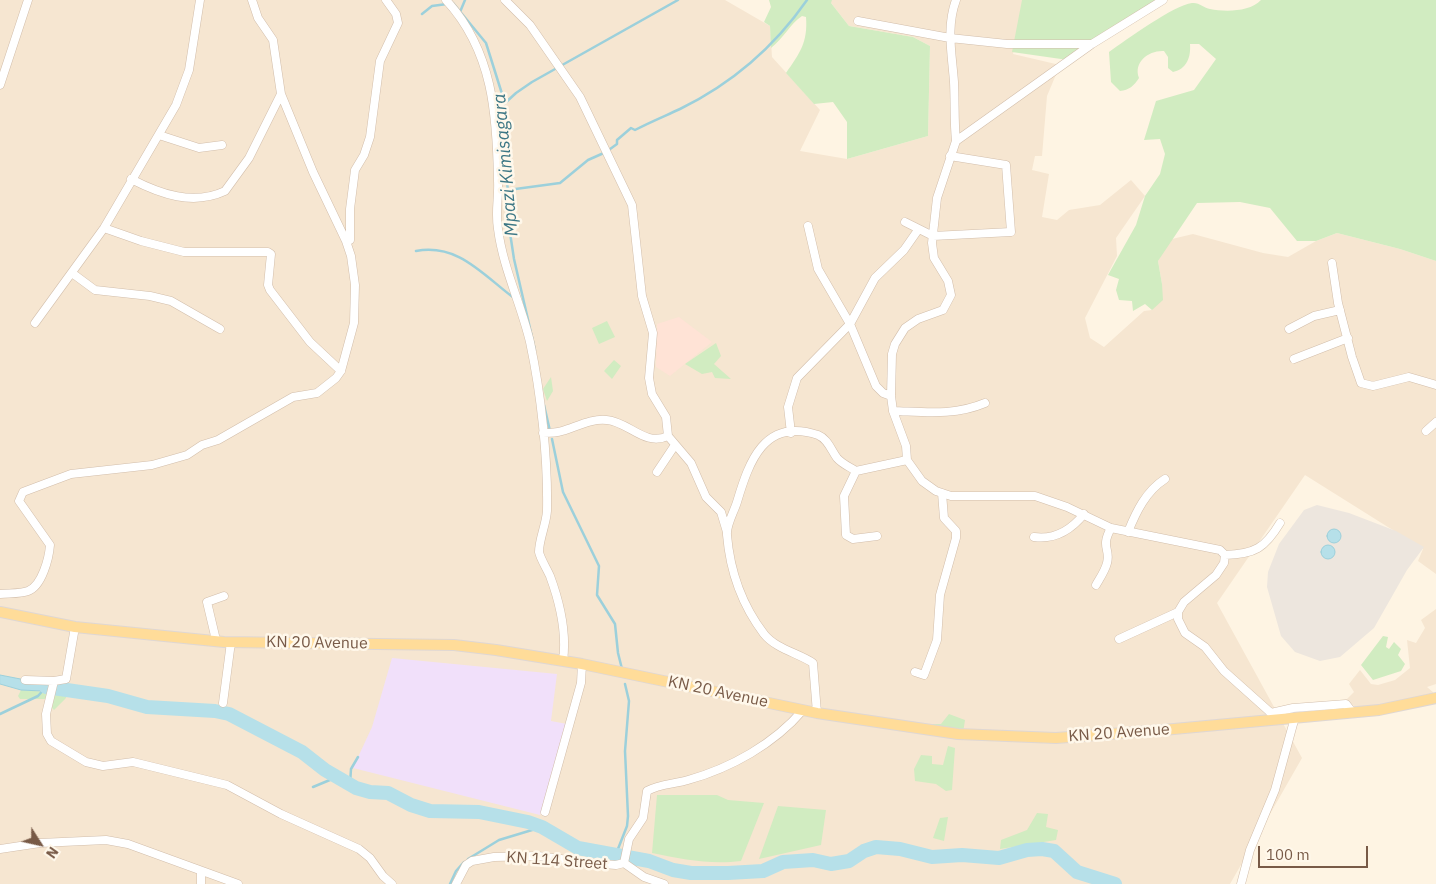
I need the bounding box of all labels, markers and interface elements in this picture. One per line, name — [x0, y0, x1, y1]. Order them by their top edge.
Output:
water label: Mpazi Kimisagara — [489, 93, 523, 237]
street label: KN 20 Avenue — [266, 633, 368, 653]
street label: KN 20 Avenue — [666, 672, 770, 712]
street label: KN 20 Avenue — [1068, 720, 1170, 746]
north arrow — [15, 819, 65, 869]
scale bar — [1261, 836, 1371, 868]
text: N — [42, 843, 63, 862]
text: 100 m — [1266, 845, 1310, 864]
street label: KN 114 Street — [506, 848, 608, 874]

